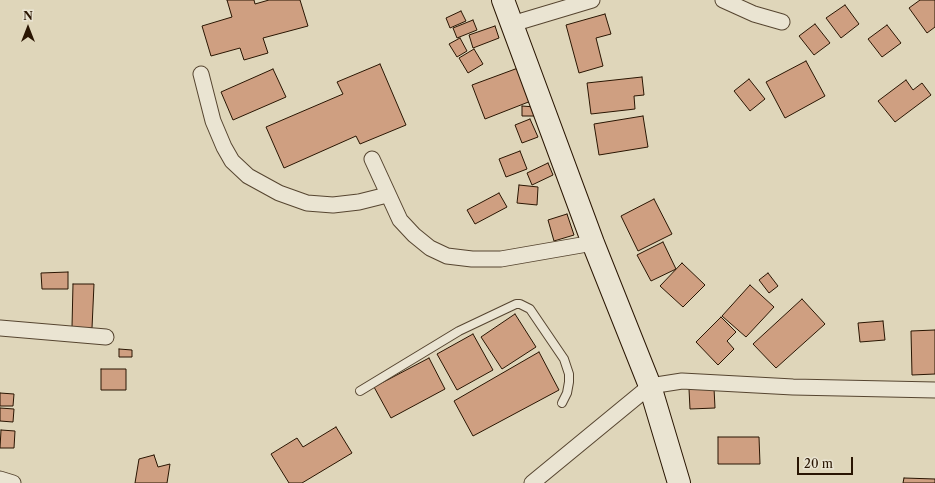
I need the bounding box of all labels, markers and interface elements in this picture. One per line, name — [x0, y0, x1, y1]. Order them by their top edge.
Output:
north arrow — [8, 8, 48, 48]
text: N — [23, 9, 33, 23]
scale bar — [799, 449, 855, 475]
text: 20 m — [804, 456, 833, 471]

